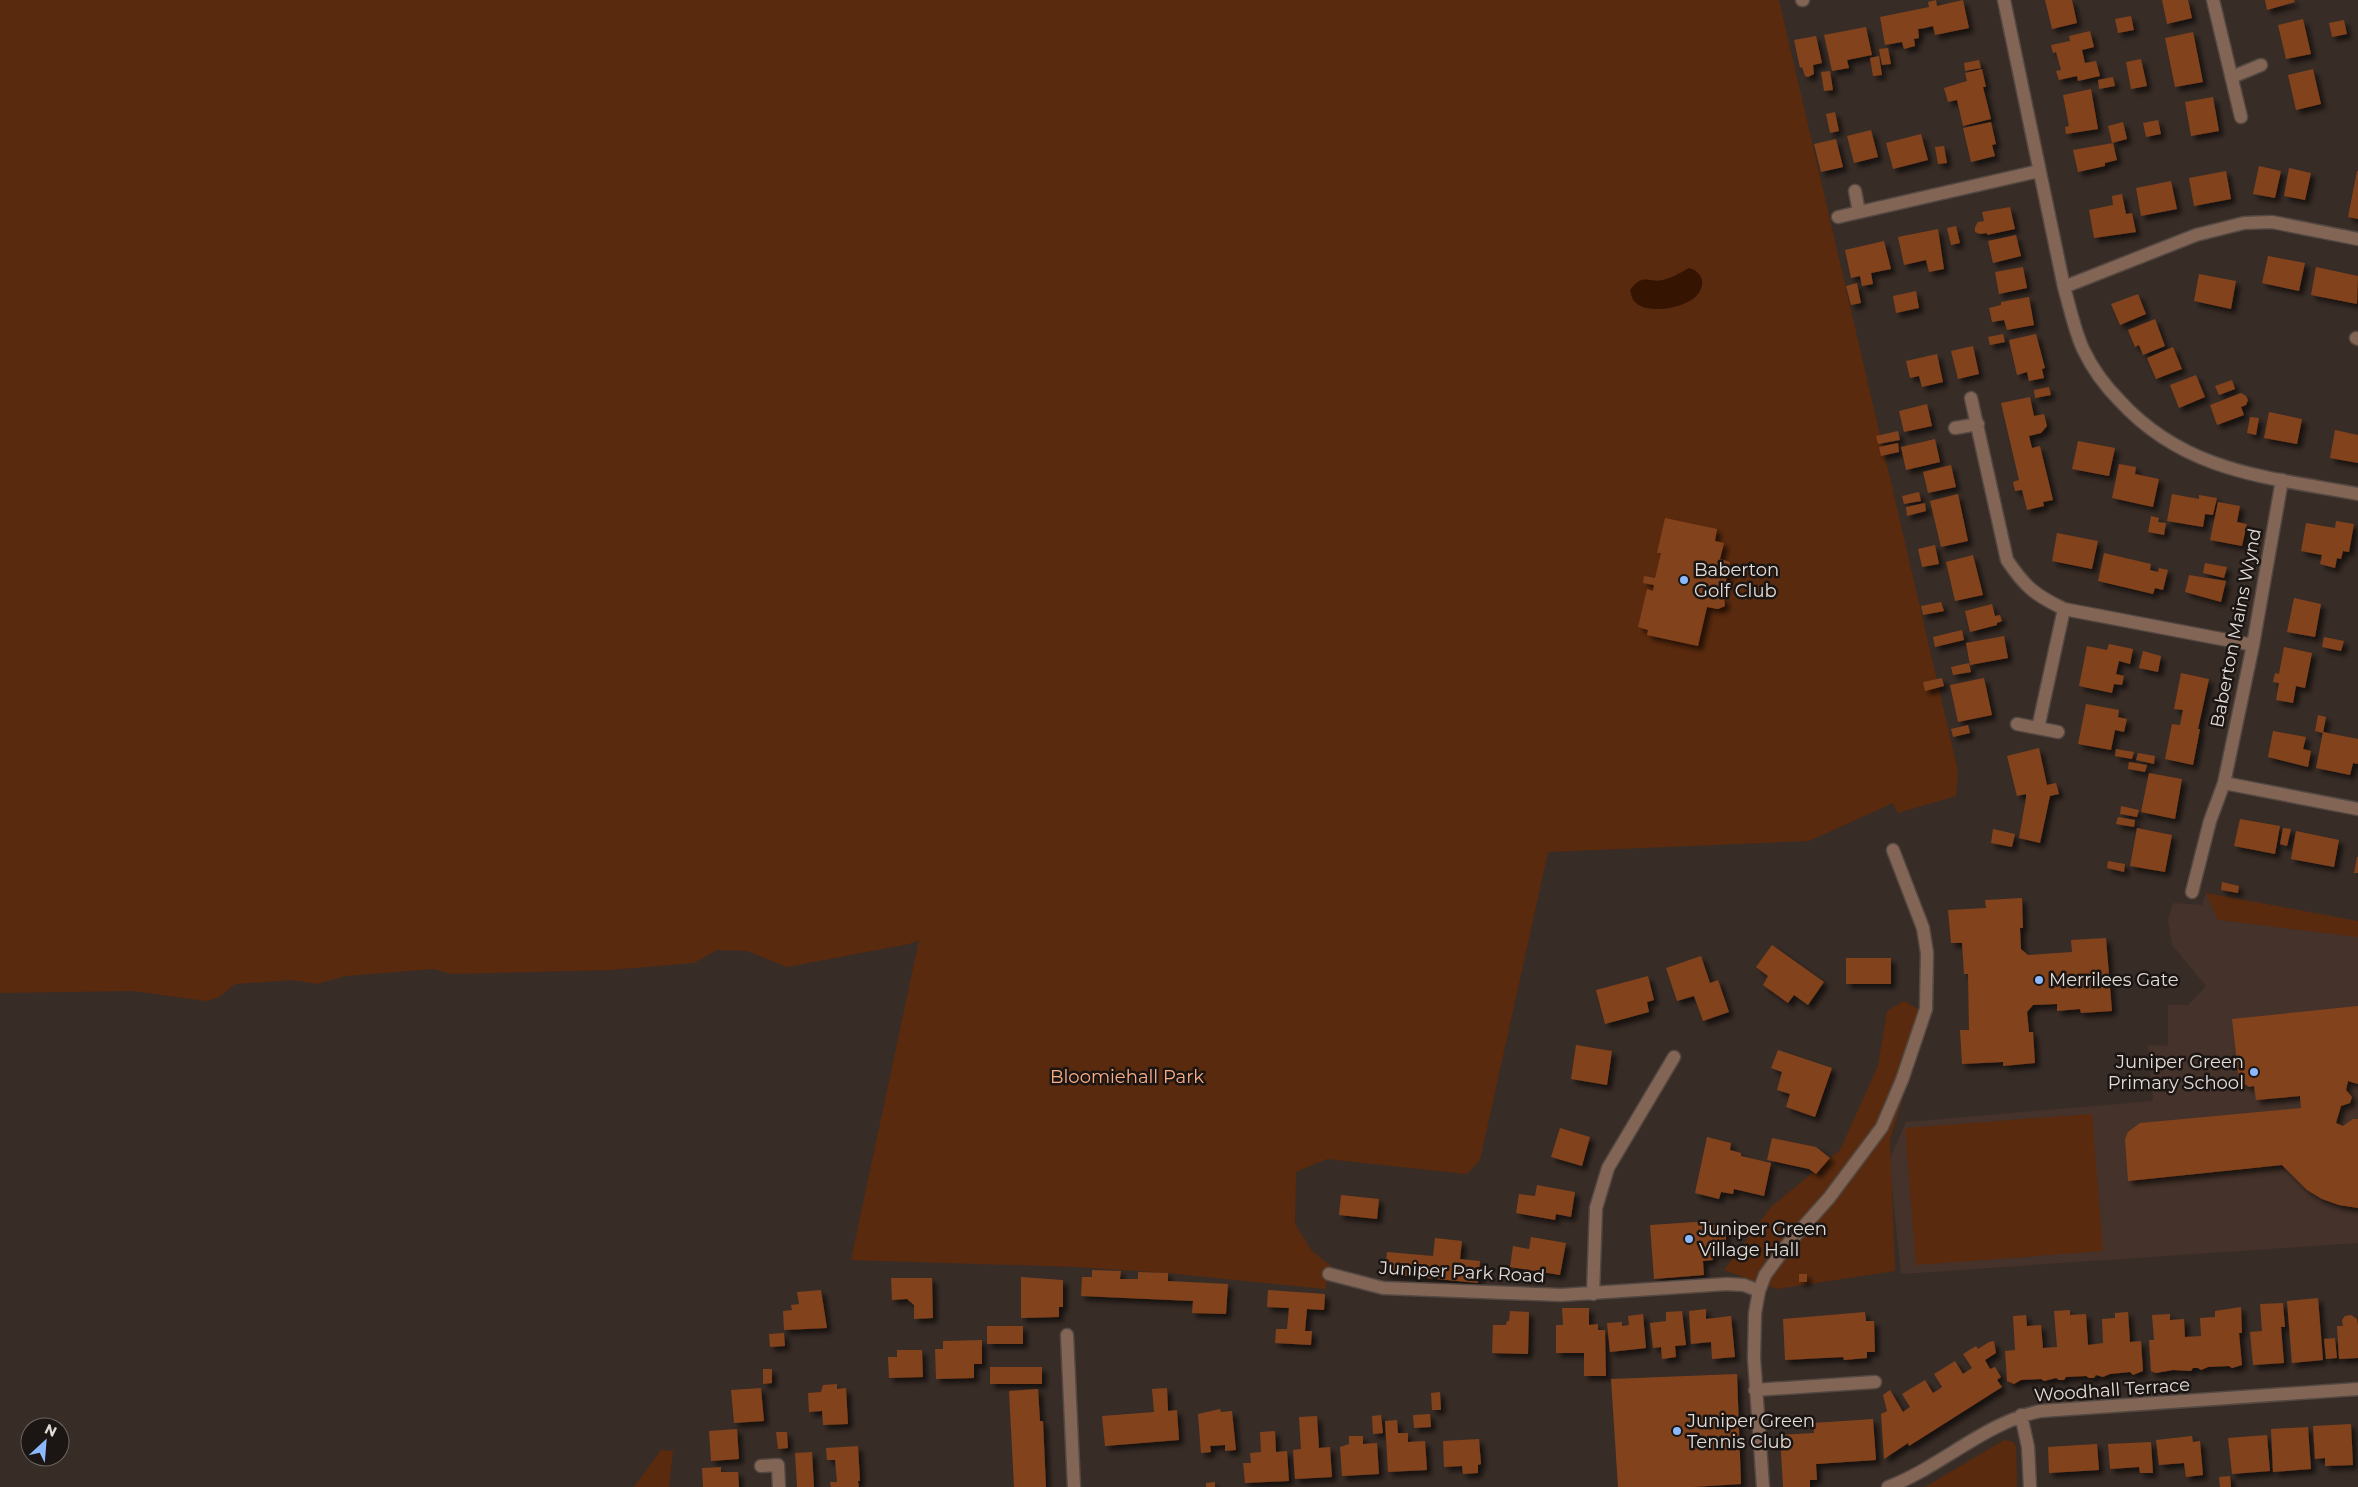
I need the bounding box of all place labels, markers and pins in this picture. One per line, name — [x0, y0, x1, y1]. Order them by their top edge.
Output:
place label: Baberton Golf Club — [1694, 559, 1779, 602]
marker: Baberton Golf Club — [1678, 574, 1690, 586]
place label: Merrilees Gate — [2049, 969, 2179, 991]
marker: Merrilees Gate — [2033, 974, 2045, 986]
place label: Juniper Green Primary School — [2108, 1051, 2244, 1094]
marker: Juniper Green Primary School — [2248, 1066, 2260, 1078]
place label: Juniper Green Village Hall — [1698, 1218, 1827, 1261]
marker: Juniper Green Village Hall — [1683, 1233, 1695, 1245]
place label: Juniper Green Tennis Club — [1686, 1410, 1815, 1453]
marker: Juniper Green Tennis Club — [1671, 1425, 1683, 1437]

